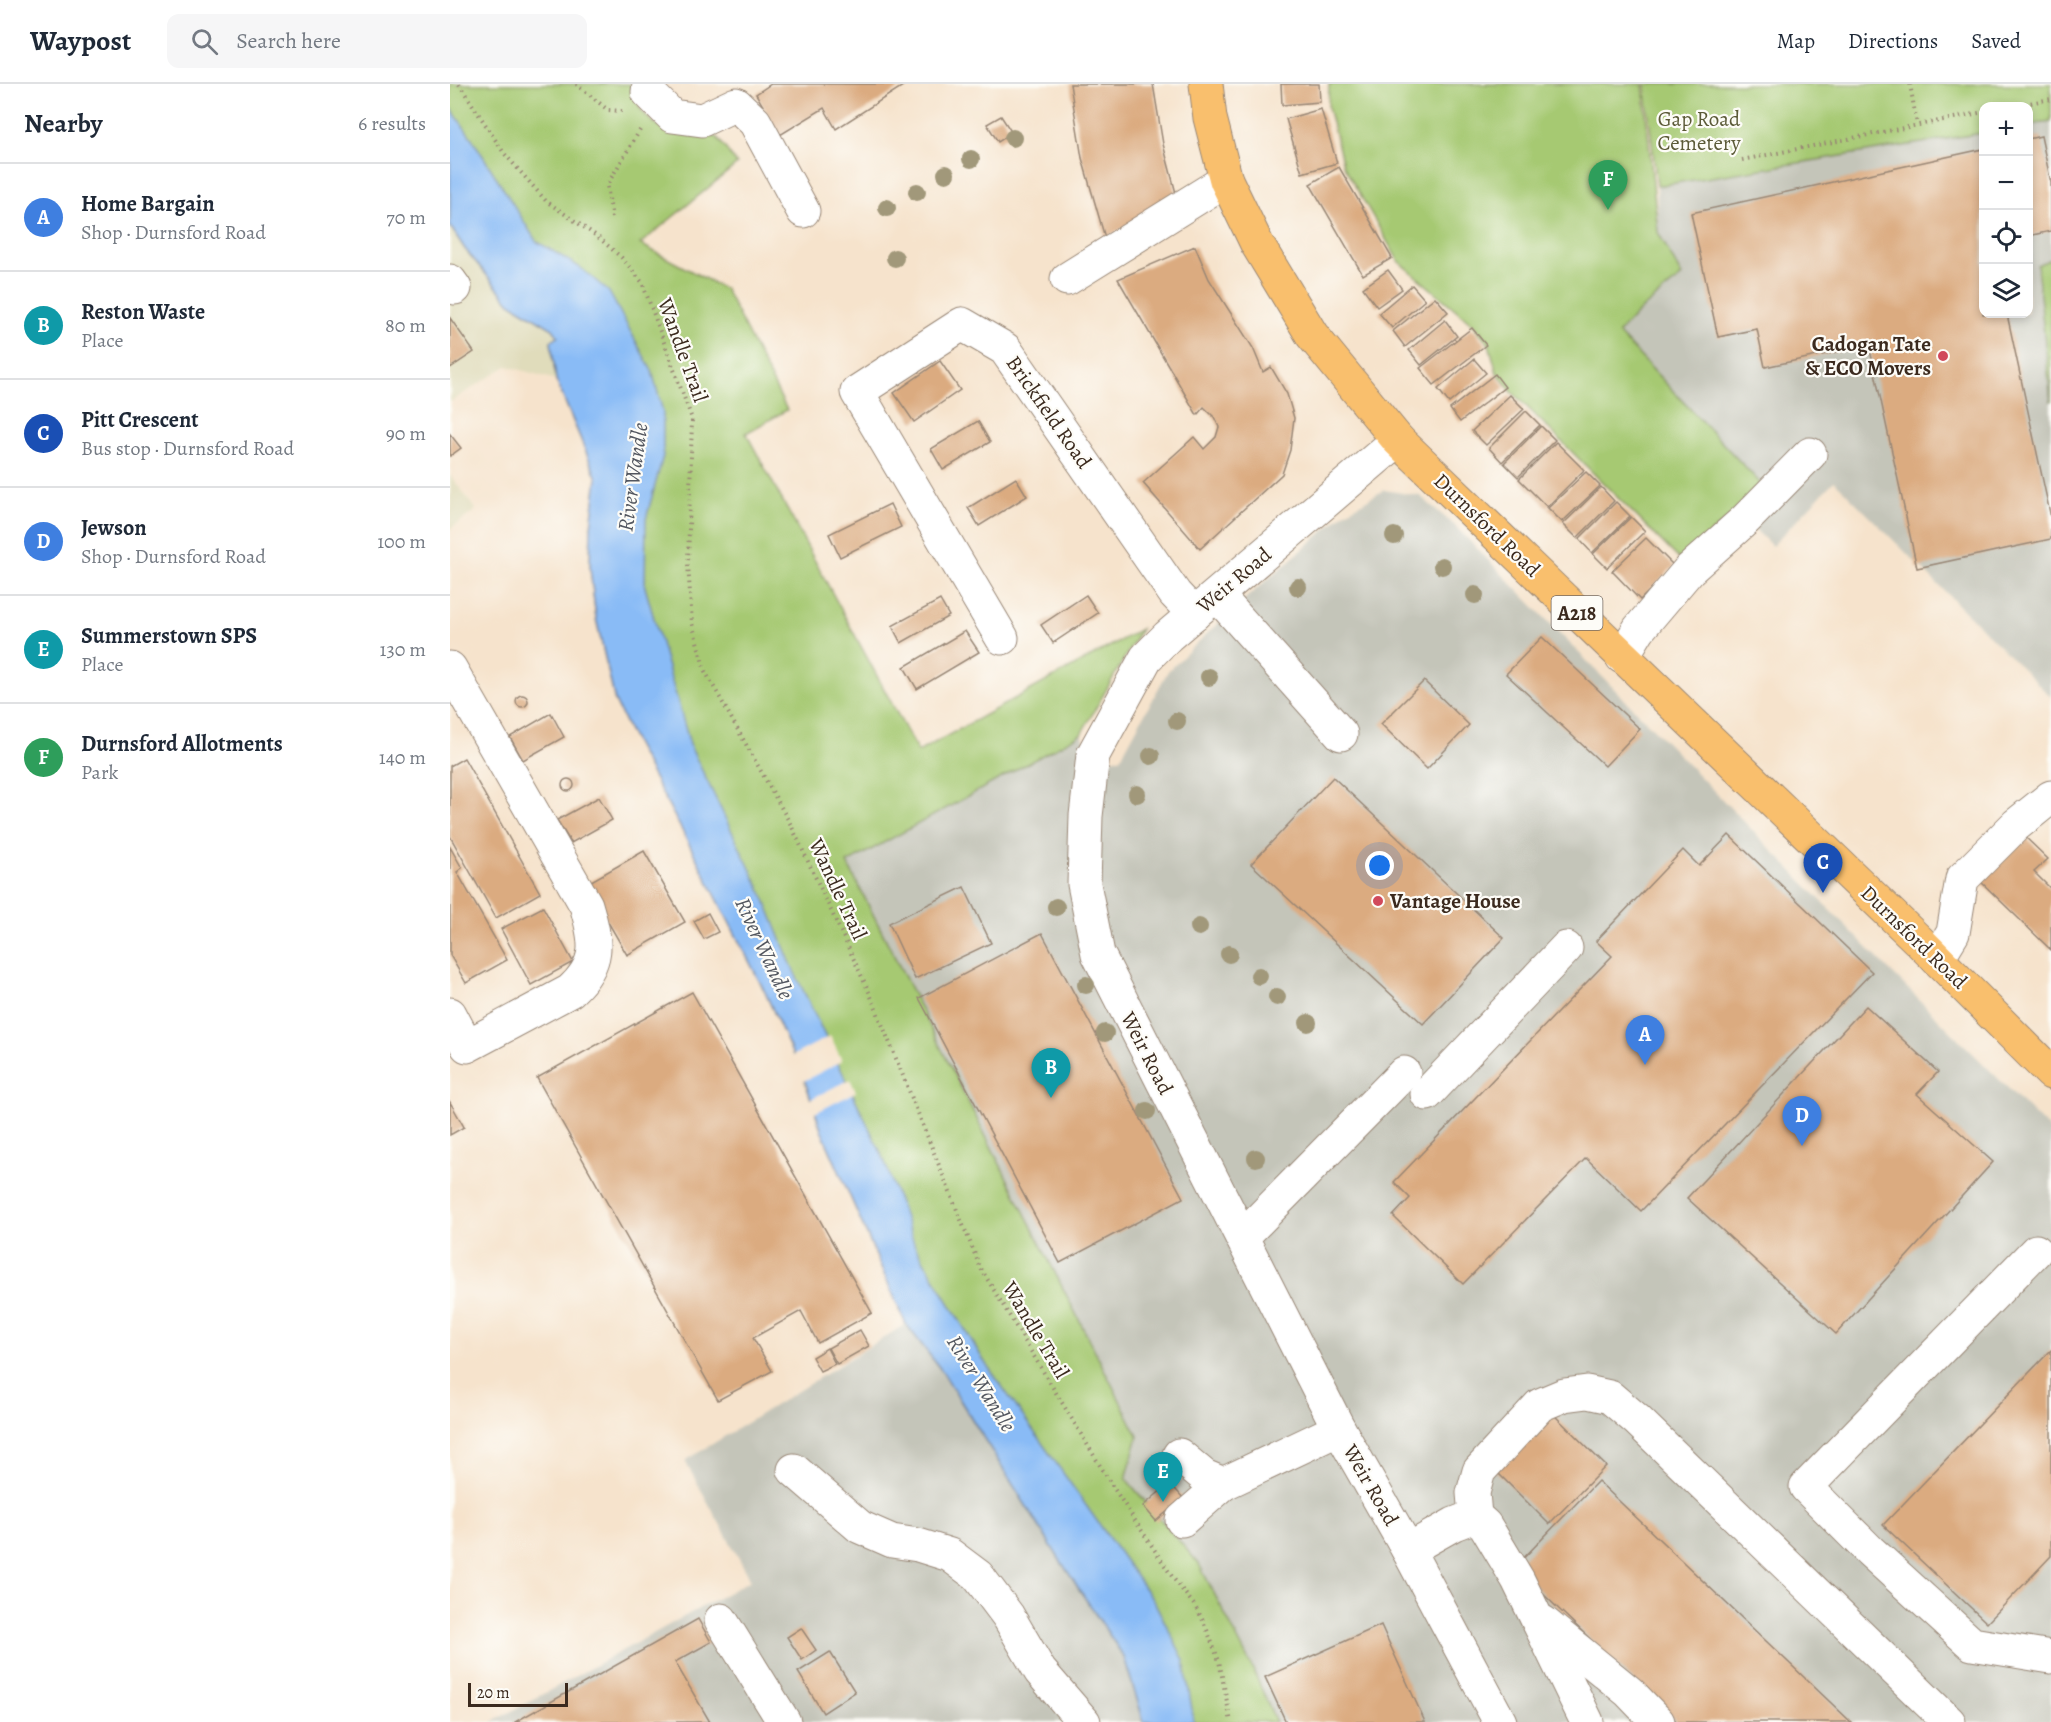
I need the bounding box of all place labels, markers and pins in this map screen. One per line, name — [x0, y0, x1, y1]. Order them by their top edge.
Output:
pin: F — [1588, 160, 1628, 210]
place label: Cadogan Tate & ECO Movers — [1805, 330, 1931, 382]
marker: Cadogan Tate & ECO Movers — [1936, 349, 1950, 363]
pin: C — [1804, 844, 1842, 893]
place label: Vantage House — [1389, 887, 1521, 915]
marker: Vantage House — [1371, 894, 1385, 908]
pin: A — [1626, 1016, 1664, 1065]
pin: B — [1032, 1048, 1070, 1098]
pin: D — [1782, 1096, 1822, 1146]
pin: E — [1144, 1452, 1182, 1502]

